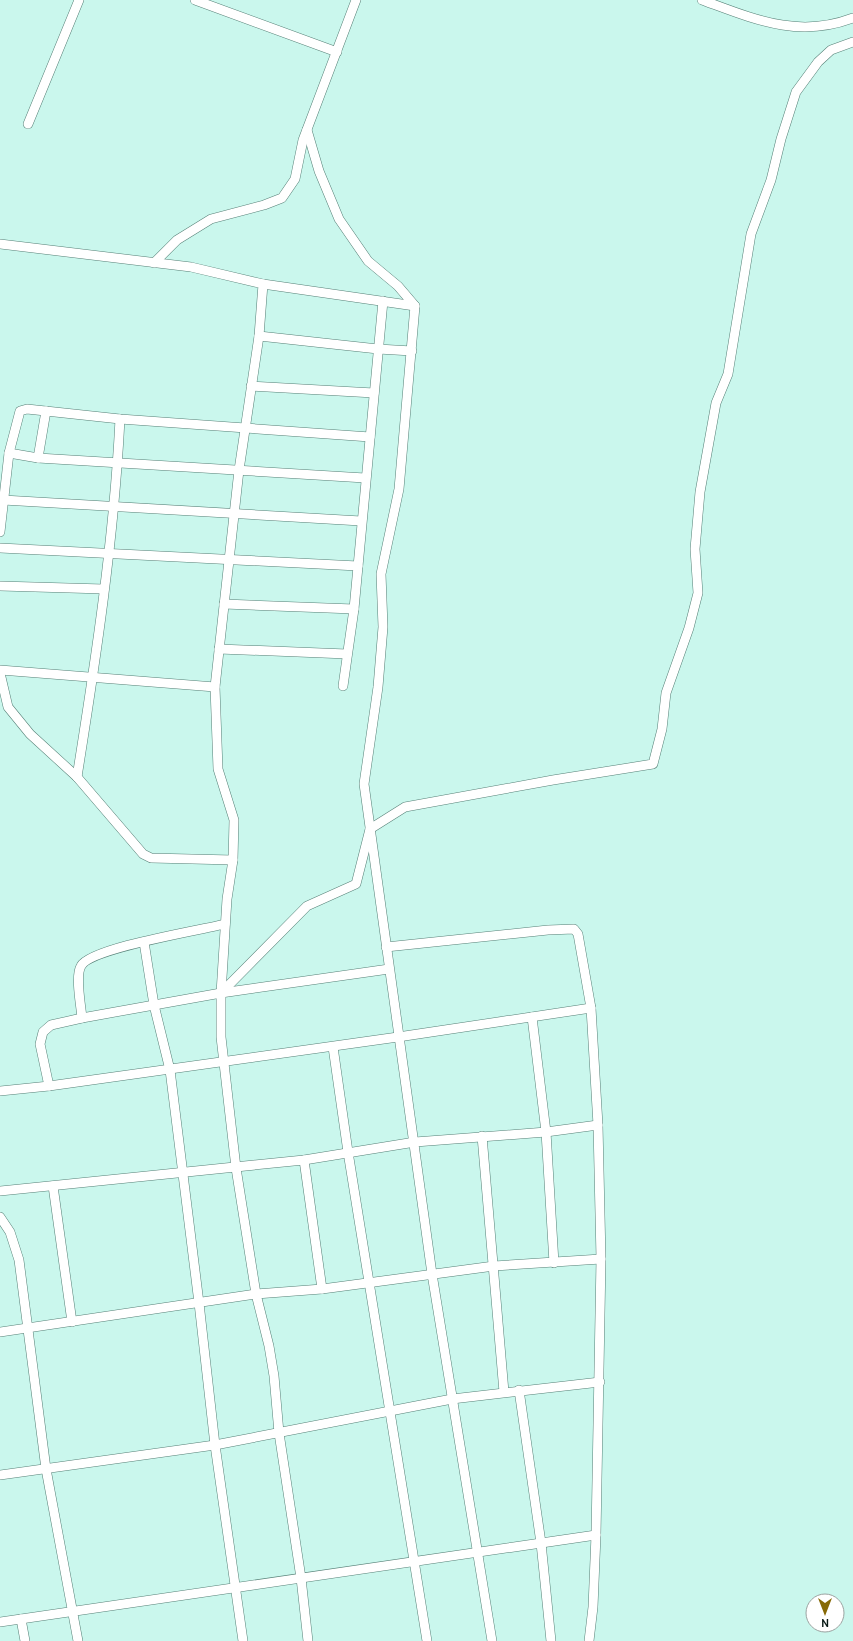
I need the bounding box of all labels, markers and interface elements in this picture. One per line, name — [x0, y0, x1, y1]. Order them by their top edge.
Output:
north arrow — [805, 1593, 845, 1633]
text: N — [821, 1616, 829, 1630]

